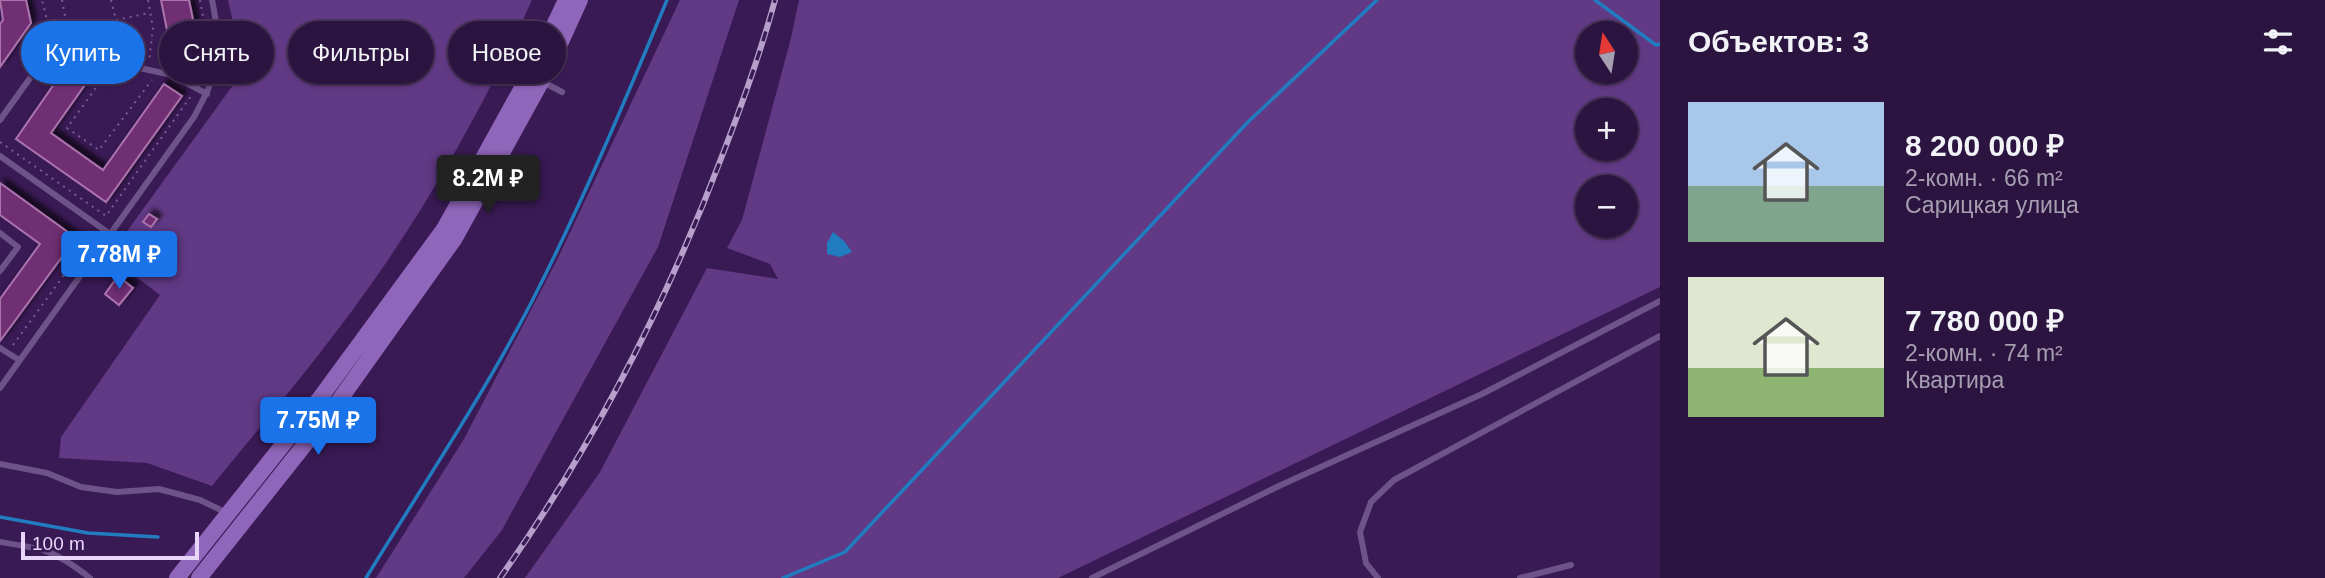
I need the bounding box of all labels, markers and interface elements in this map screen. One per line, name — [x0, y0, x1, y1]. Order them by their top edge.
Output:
chip: Купить — [21, 21, 145, 84]
chip: Снять — [159, 21, 274, 84]
chip: Фильтры — [288, 21, 434, 84]
chip: Новое — [448, 21, 566, 84]
north arrow — [1575, 21, 1638, 84]
map controls — [1575, 21, 1638, 238]
icon: filters — [2259, 23, 2297, 61]
text: Объектов: 3 — [1688, 25, 1869, 58]
button: + — [1575, 98, 1638, 161]
text: 8 200 000 ₽ — [1905, 129, 2064, 162]
icon: home — [1744, 130, 1828, 214]
pin: 8.2M ₽ — [431, 156, 545, 215]
text: 8.2M ₽ — [453, 165, 523, 191]
text: 2-комн. · 66 m² — [1905, 165, 2063, 191]
button: − — [1575, 175, 1638, 238]
text: Сарицкая улица — [1905, 192, 2079, 218]
pin: 7.78M ₽ — [54, 232, 184, 291]
text: 7.78M ₽ — [77, 241, 161, 267]
text: 7 780 000 ₽ — [1905, 304, 2064, 337]
icon: home — [1744, 305, 1828, 389]
text: 2-комн. · 74 m² — [1905, 340, 2063, 366]
text: Квартира — [1905, 367, 2004, 393]
pin: 7.75M ₽ — [253, 398, 383, 457]
text: 7.75M ₽ — [276, 407, 360, 433]
scale bar — [21, 529, 200, 561]
text: 100 m — [32, 533, 85, 554]

